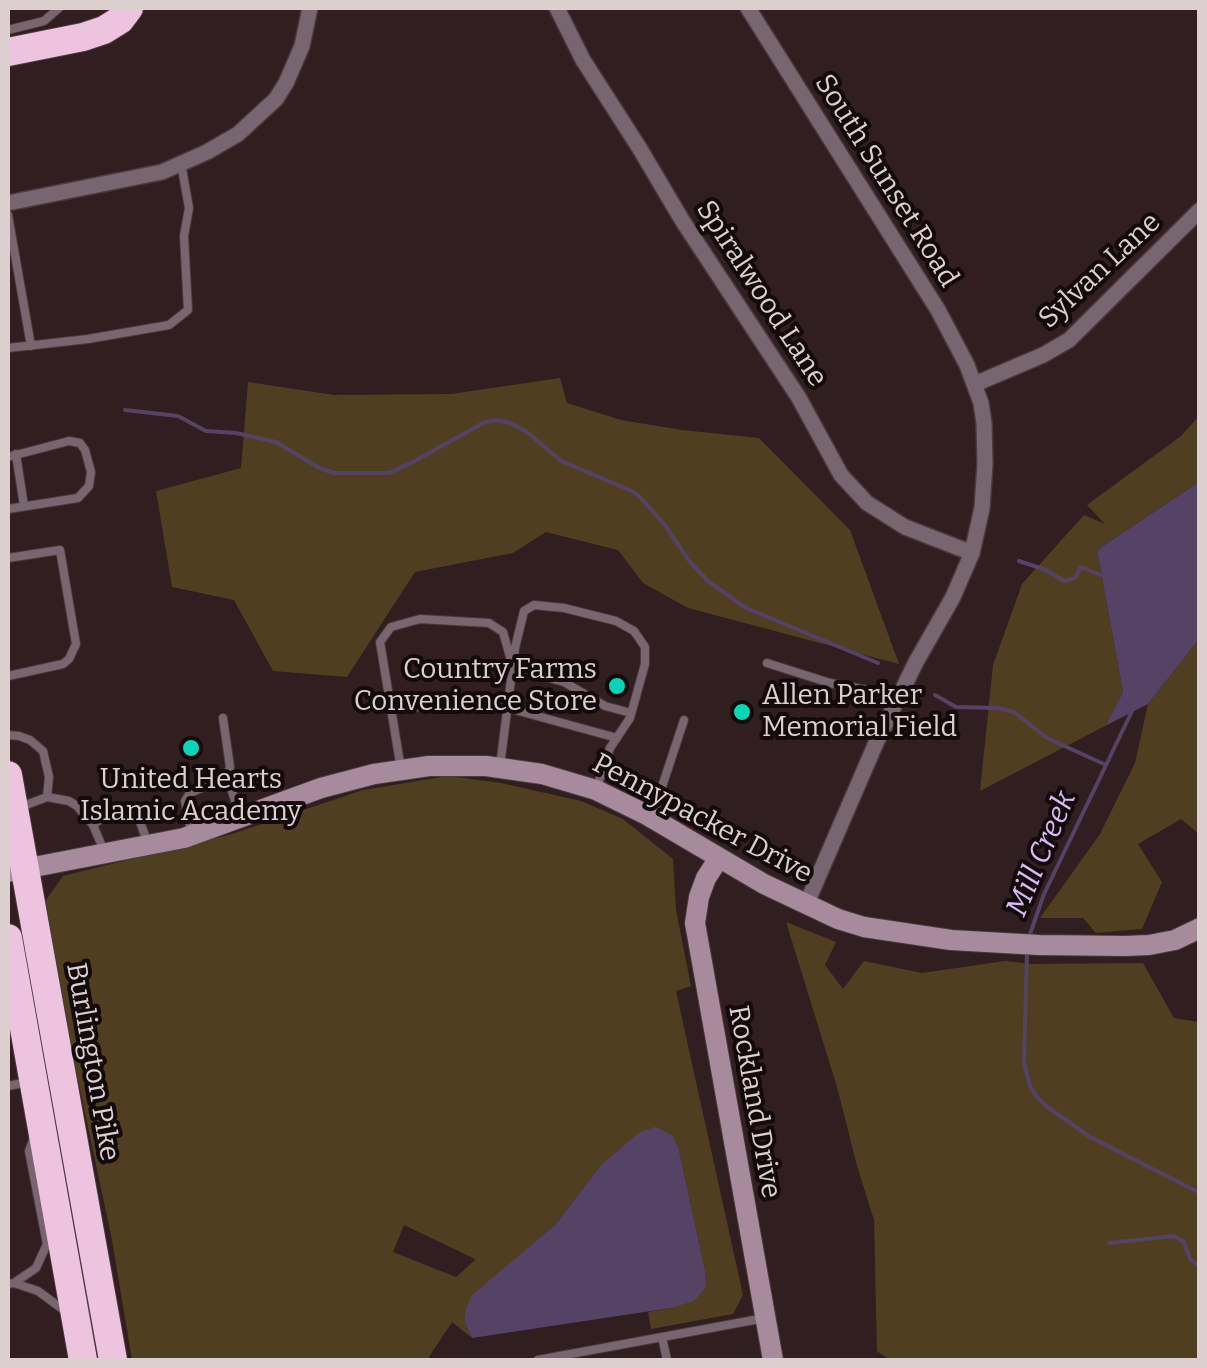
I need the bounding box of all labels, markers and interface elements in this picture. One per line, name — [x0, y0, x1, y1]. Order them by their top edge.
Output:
street label: South Sunset Road — [807, 68, 965, 294]
street label: Spiralwood Lane — [688, 195, 834, 393]
street label: Sylvan Lane — [1032, 206, 1168, 336]
place label: Country Farms Convenience Store — [354, 653, 597, 719]
marker: Country Farms Convenience Store — [606, 675, 628, 697]
place label: Allen Parker Memorial Field — [762, 679, 957, 745]
marker: Allen Parker Memorial Field — [731, 701, 753, 723]
marker: United Hearts Islamic Academy — [180, 737, 202, 759]
street label: Pennypacker Drive — [586, 747, 818, 891]
place label: United Hearts Islamic Academy — [80, 763, 302, 829]
water label: Mill Creek — [1000, 786, 1084, 922]
street label: Burlington Pike — [58, 960, 126, 1164]
street label: Rockland Drive — [721, 1003, 787, 1201]

